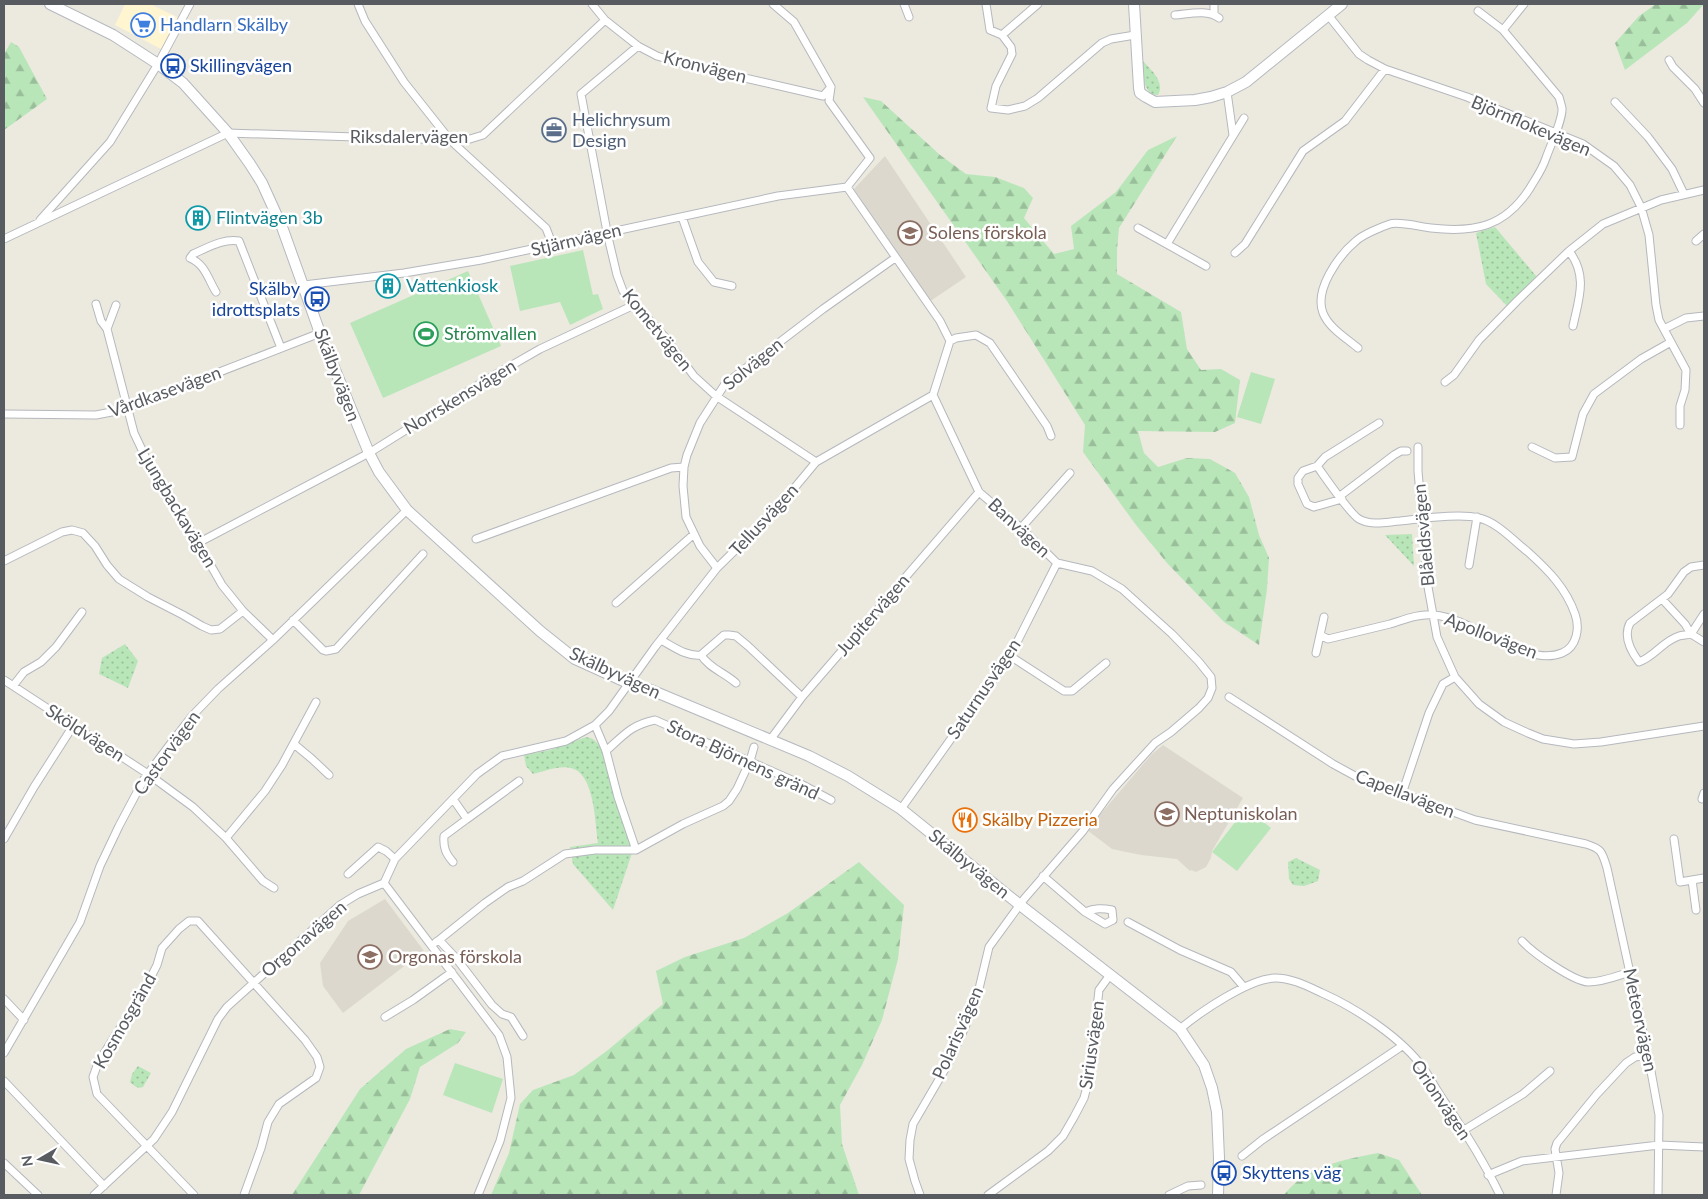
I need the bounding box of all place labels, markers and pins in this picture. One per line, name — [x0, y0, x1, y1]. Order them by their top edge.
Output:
supermarket icon: Handlarn Skälby — [130, 12, 156, 38]
place label: Handlarn Skälby — [160, 13, 289, 35]
bus stop icon: Skillingvägen — [160, 53, 186, 79]
place label: Skillingvägen — [190, 54, 292, 76]
place label: Helichrysum Design — [572, 108, 670, 151]
office icon: Helichrysum Design — [541, 117, 567, 143]
building icon: Flintvägen 3b — [185, 205, 211, 231]
place label: Flintvägen 3b — [216, 206, 323, 228]
school or university icon: Solens förskola — [897, 220, 923, 246]
place label: Solens förskola — [928, 221, 1047, 243]
building icon: Vattenkiosk — [375, 273, 401, 299]
place label: Vattenkiosk — [406, 274, 499, 296]
place label: Skälby idrottsplats — [212, 277, 301, 320]
bus stop icon: Skälby idrottsplats — [304, 286, 330, 312]
sports icon: Strömvallen — [413, 321, 439, 347]
place label: Strömvallen — [444, 322, 537, 344]
school or university icon: Neptuniskolan — [1154, 801, 1180, 827]
place label: Neptuniskolan — [1184, 802, 1298, 824]
restaurant icon: Skälby Pizzeria — [952, 807, 978, 833]
place label: Skälby Pizzeria — [982, 808, 1098, 830]
school or university icon: Orgonas förskola — [357, 944, 383, 970]
place label: Orgonas förskola — [388, 945, 522, 967]
bus stop icon: Skyttens väg — [1211, 1160, 1237, 1186]
place label: Skyttens väg — [1242, 1161, 1341, 1183]

